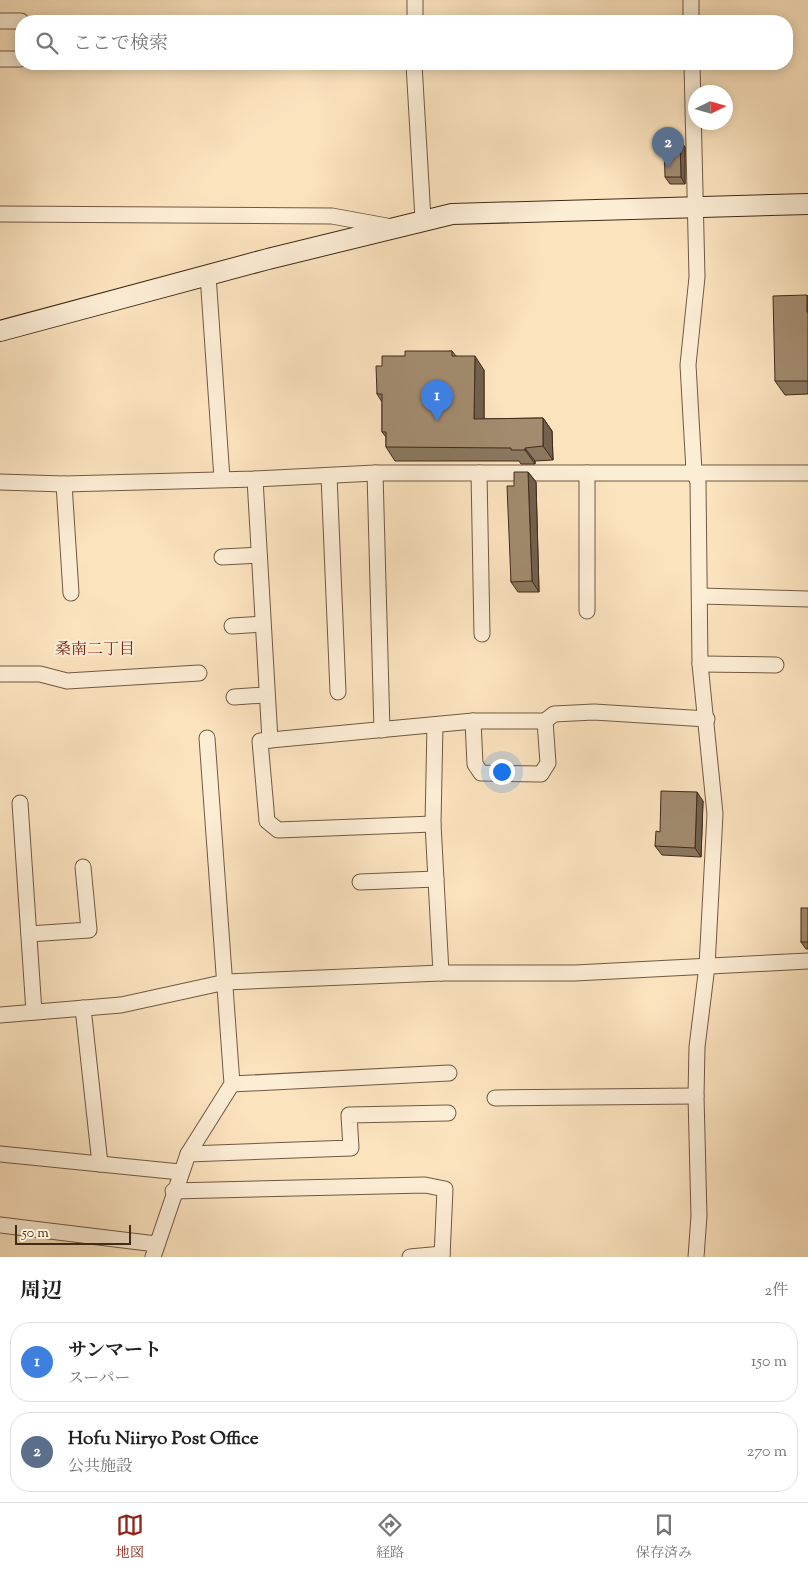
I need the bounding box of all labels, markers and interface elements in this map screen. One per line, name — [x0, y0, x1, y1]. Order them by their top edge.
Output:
search box — [15, 15, 793, 70]
icon: search — [33, 29, 61, 57]
text: ここで検索 — [73, 31, 168, 58]
north arrow — [688, 85, 733, 130]
pin: 2 — [652, 127, 684, 168]
pin: 1 — [421, 380, 453, 421]
district label: 桑南二丁目 — [55, 639, 135, 662]
your location — [489, 759, 515, 785]
scale bar — [15, 1222, 131, 1245]
text: 50 m — [22, 1224, 49, 1244]
text: 周辺 — [20, 1277, 62, 1307]
text: 2件 — [765, 1280, 788, 1303]
text: サンマート — [68, 1338, 162, 1365]
text: 1 — [34, 1351, 40, 1374]
text: 150 m — [751, 1351, 787, 1374]
text: スーパー — [68, 1368, 130, 1391]
text: Hofu Niiryo Post Office — [68, 1426, 259, 1453]
text: 2 — [33, 1441, 41, 1464]
text: 270 m — [747, 1441, 787, 1464]
text: 公共施設 — [68, 1456, 132, 1479]
tab: 地図 — [116, 1511, 144, 1564]
tab: 経路 — [376, 1511, 404, 1564]
tab: 保存済み — [636, 1511, 692, 1564]

